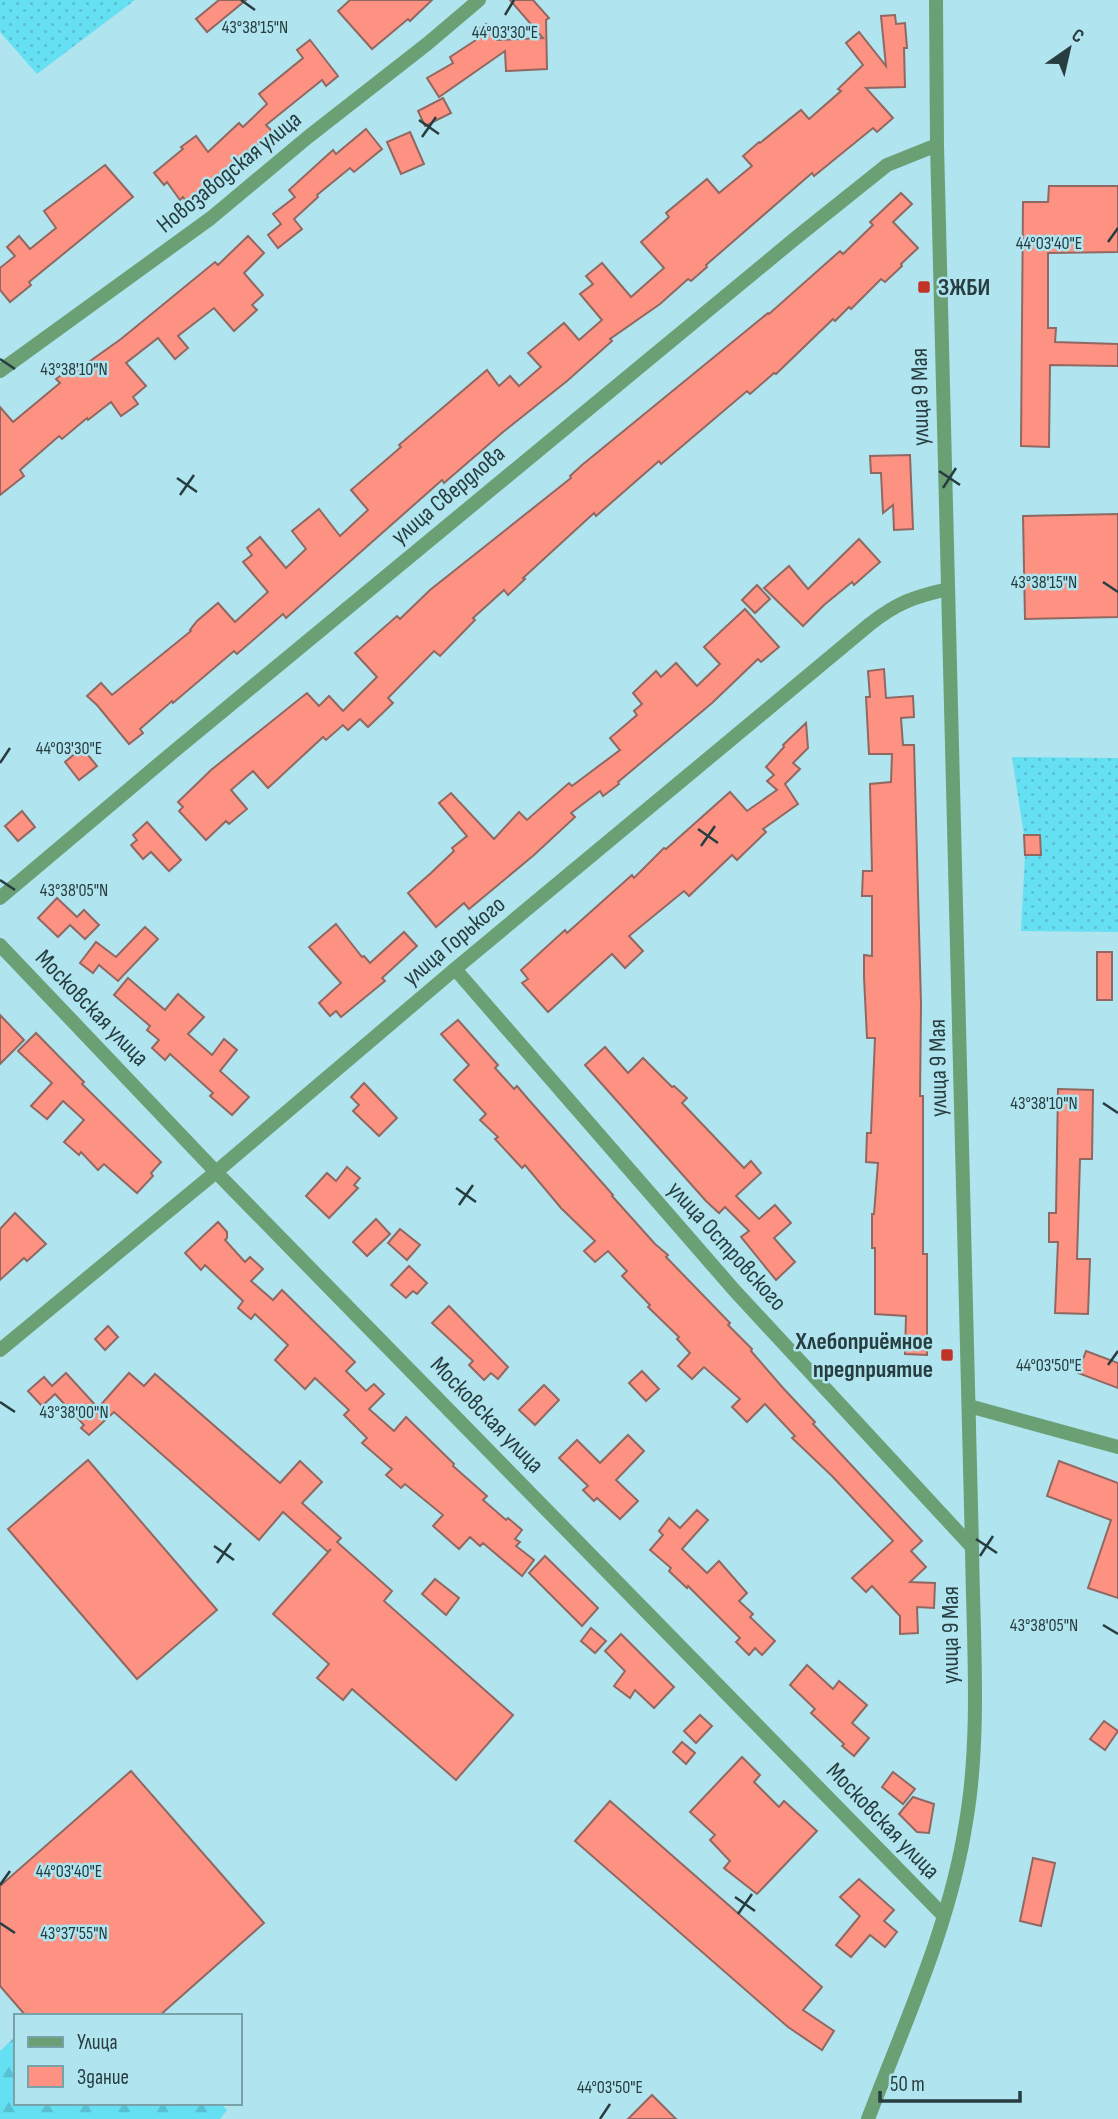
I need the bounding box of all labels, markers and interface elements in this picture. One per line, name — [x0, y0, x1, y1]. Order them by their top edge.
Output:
north arrow — [1034, 14, 1104, 84]
text: 43°38'15"N — [222, 17, 288, 38]
text: 44°03'30"E — [472, 22, 538, 43]
text: С — [1067, 24, 1088, 49]
street label: Новозаводская улица — [151, 105, 307, 239]
text: 44°03'40"E — [1016, 233, 1082, 254]
place label: ЗЖБИ — [938, 273, 990, 302]
marker: ЗЖБИ — [916, 279, 932, 295]
street label: улица 9 Мая — [905, 348, 935, 446]
text: 43°38'10"N — [40, 359, 108, 380]
street label: улица Свердлова — [385, 439, 511, 551]
text: 43°38'15"N — [1011, 572, 1077, 593]
text: 44°03'30"E — [36, 738, 102, 759]
text: 43°38'05"N — [40, 880, 108, 901]
street label: улица Горького — [397, 890, 511, 992]
street label: Московская улица — [29, 944, 155, 1072]
street label: улица 9 Мая — [923, 1019, 953, 1117]
text: 43°38'10"N — [1010, 1093, 1078, 1114]
street label: улица Островского — [661, 1175, 793, 1317]
place label: Хлебоприёмное предприятие — [794, 1327, 933, 1384]
marker: Хлебоприёмное предприятие — [939, 1347, 955, 1363]
street label: Московская улица — [424, 1351, 550, 1479]
text: 44°03'50"E — [1016, 1355, 1082, 1376]
text: 43°38'00"N — [39, 1402, 109, 1423]
street label: улица 9 Мая — [936, 1586, 965, 1684]
text: 43°38'05"N — [1010, 1615, 1078, 1636]
street label: Московская улица — [820, 1757, 946, 1885]
text: 44°03'40"E — [36, 1861, 102, 1882]
text: 43°37'55"N — [40, 1923, 108, 1944]
legend — [14, 2014, 242, 2105]
text: Улица — [77, 2030, 118, 2055]
scale bar — [880, 2060, 1020, 2104]
text: Здание — [77, 2065, 129, 2090]
text: 50 m — [890, 2072, 925, 2097]
text: 44°03'50"E — [577, 2077, 643, 2098]

